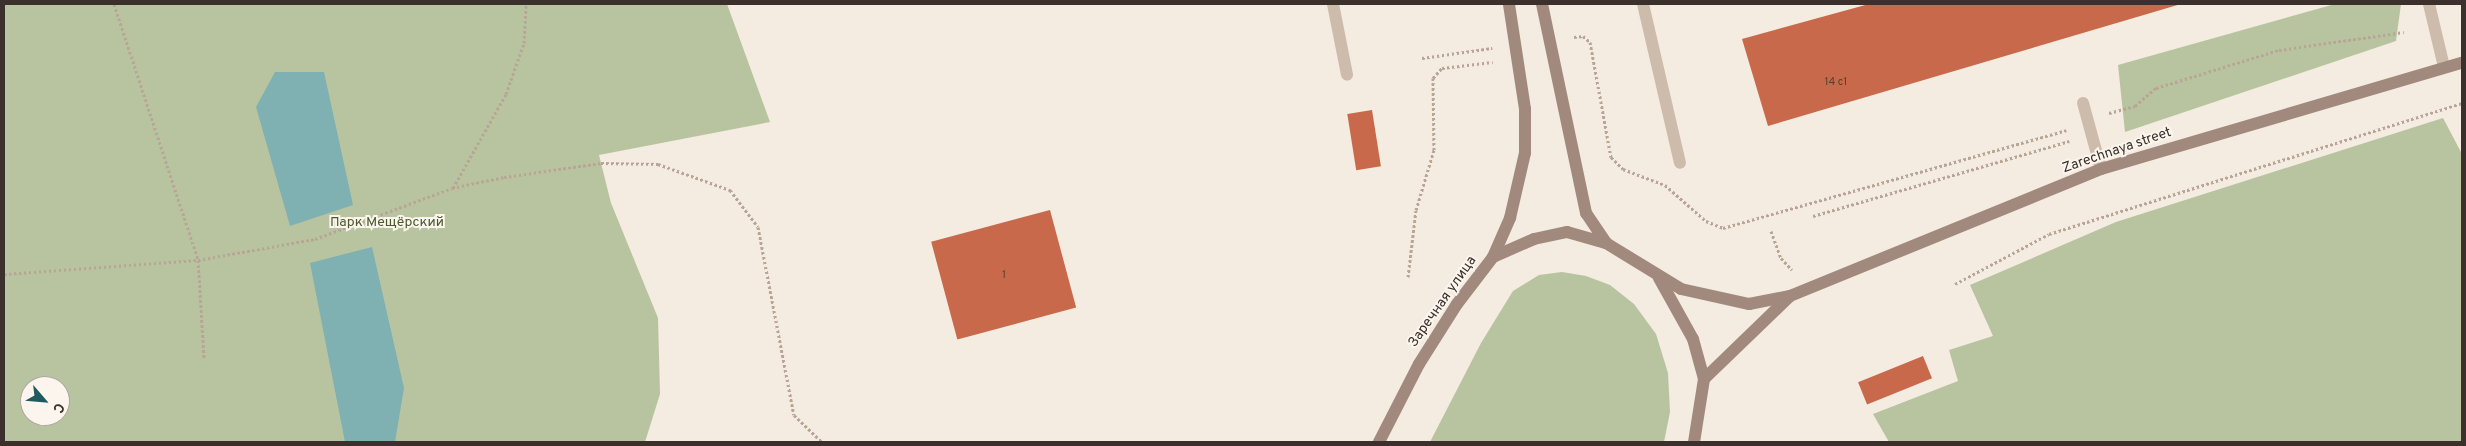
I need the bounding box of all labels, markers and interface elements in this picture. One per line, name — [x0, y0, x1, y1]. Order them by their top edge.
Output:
house number: 14 с1 — [1825, 75, 1847, 89]
street label: Zarechnaya street — [2060, 124, 2174, 178]
park label: Парк Мещёрский — [330, 215, 444, 231]
street label: Заречная улица — [1405, 253, 1481, 351]
house number: 1 — [1002, 268, 1006, 282]
north arrow — [20, 376, 70, 426]
text: С — [48, 400, 68, 415]

